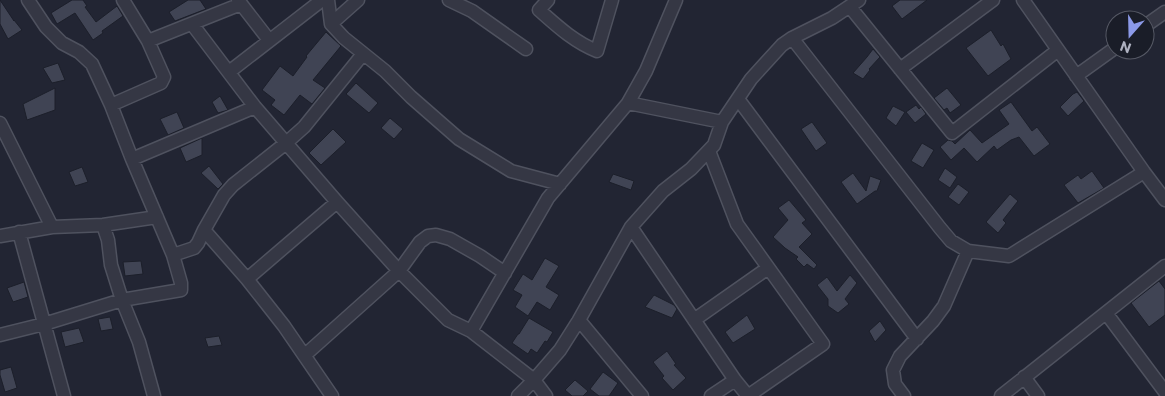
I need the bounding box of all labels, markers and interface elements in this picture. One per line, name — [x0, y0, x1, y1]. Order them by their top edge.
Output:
north arrow — [1105, 10, 1155, 60]
text: N — [1118, 38, 1133, 57]

